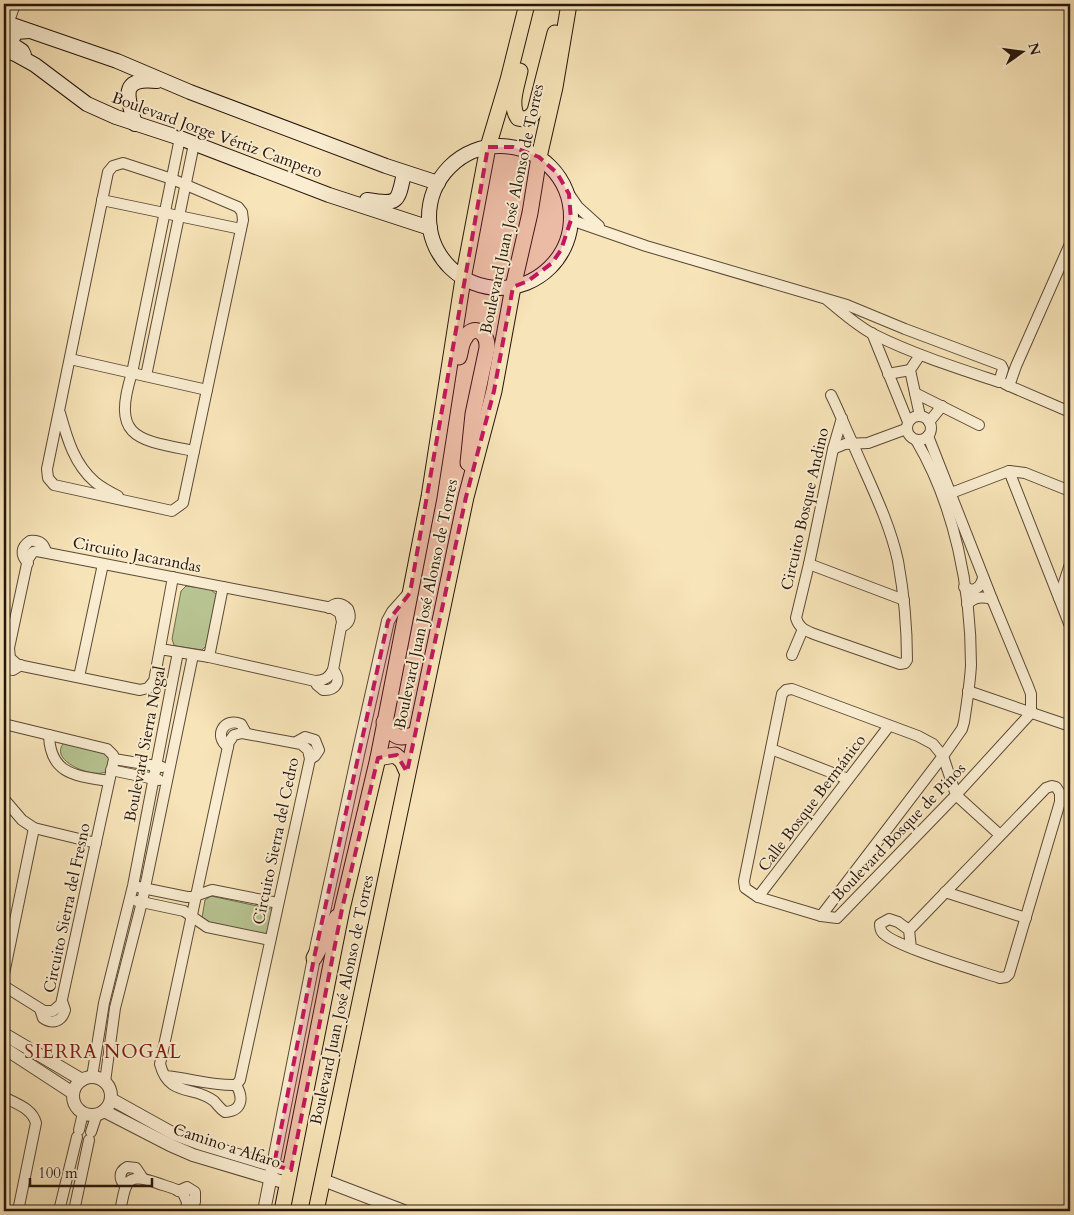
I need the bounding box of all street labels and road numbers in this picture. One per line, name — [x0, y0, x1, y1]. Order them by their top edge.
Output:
street label: Boulevard Juan José Alonso de Torres — [475, 82, 549, 336]
street label: Boulevard Jorge Vértiz Campero — [109, 87, 326, 184]
street label: Circuito Bosque Andino — [776, 425, 834, 592]
street label: Boulevard Juan José Alonso de Torres — [389, 477, 463, 731]
street label: Circuito Jacarandas — [71, 532, 203, 578]
street label: Boulevard Sierra Nogal — [119, 664, 171, 824]
street label: Calle Bosque Bermánico — [753, 730, 871, 876]
street label: Circuito Sierra del Cedro — [248, 755, 305, 927]
street label: Boulevard Bosque de Pinos — [827, 758, 971, 906]
street label: Circuito Sierra del Fresno — [38, 821, 96, 995]
street label: Boulevard Juan José Alonso de Torres — [305, 873, 379, 1127]
street label: Camino a Alfaro — [170, 1118, 284, 1174]

